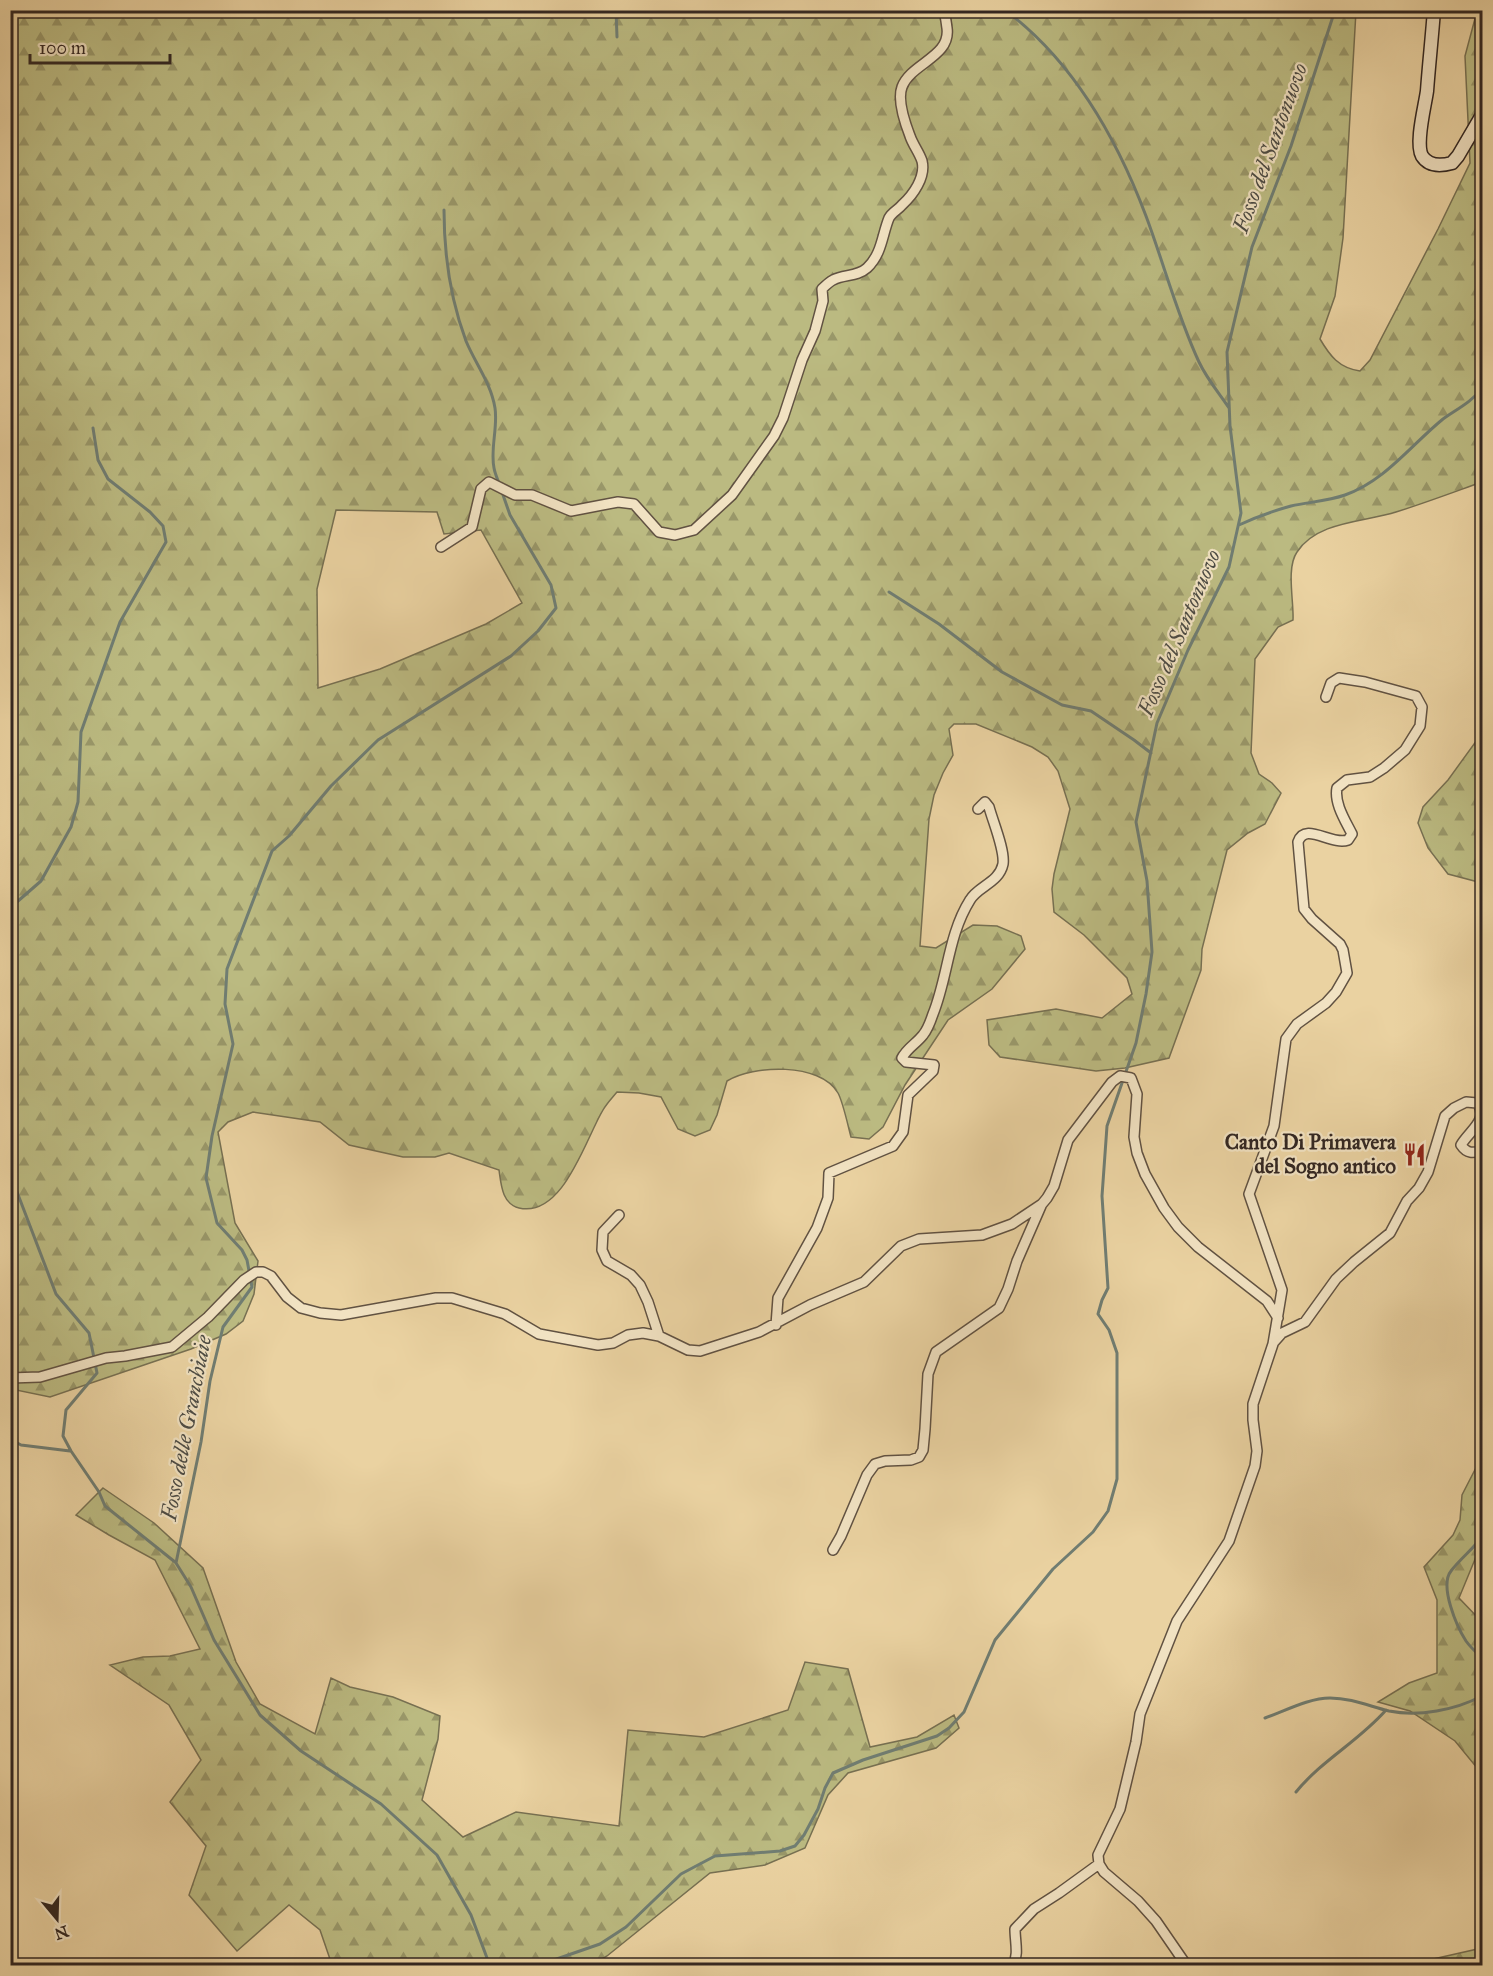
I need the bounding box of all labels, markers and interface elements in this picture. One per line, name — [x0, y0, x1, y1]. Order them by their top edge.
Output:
scale bar — [30, 27, 170, 65]
text: 100 m — [39, 37, 86, 59]
water label: Fosso del Santonuovo — [1226, 60, 1313, 237]
water label: Fosso del Santonuovo — [1131, 546, 1226, 721]
place label: Canto Di Primavera del Sogno antico — [1225, 1129, 1397, 1179]
restaurant icon: Canto Di Primavera del Sogno antico — [1401, 1141, 1427, 1167]
water label: Fosso delle Granchiaie — [155, 1332, 217, 1524]
north arrow — [27, 1889, 87, 1949]
text: N — [52, 1922, 71, 1944]

